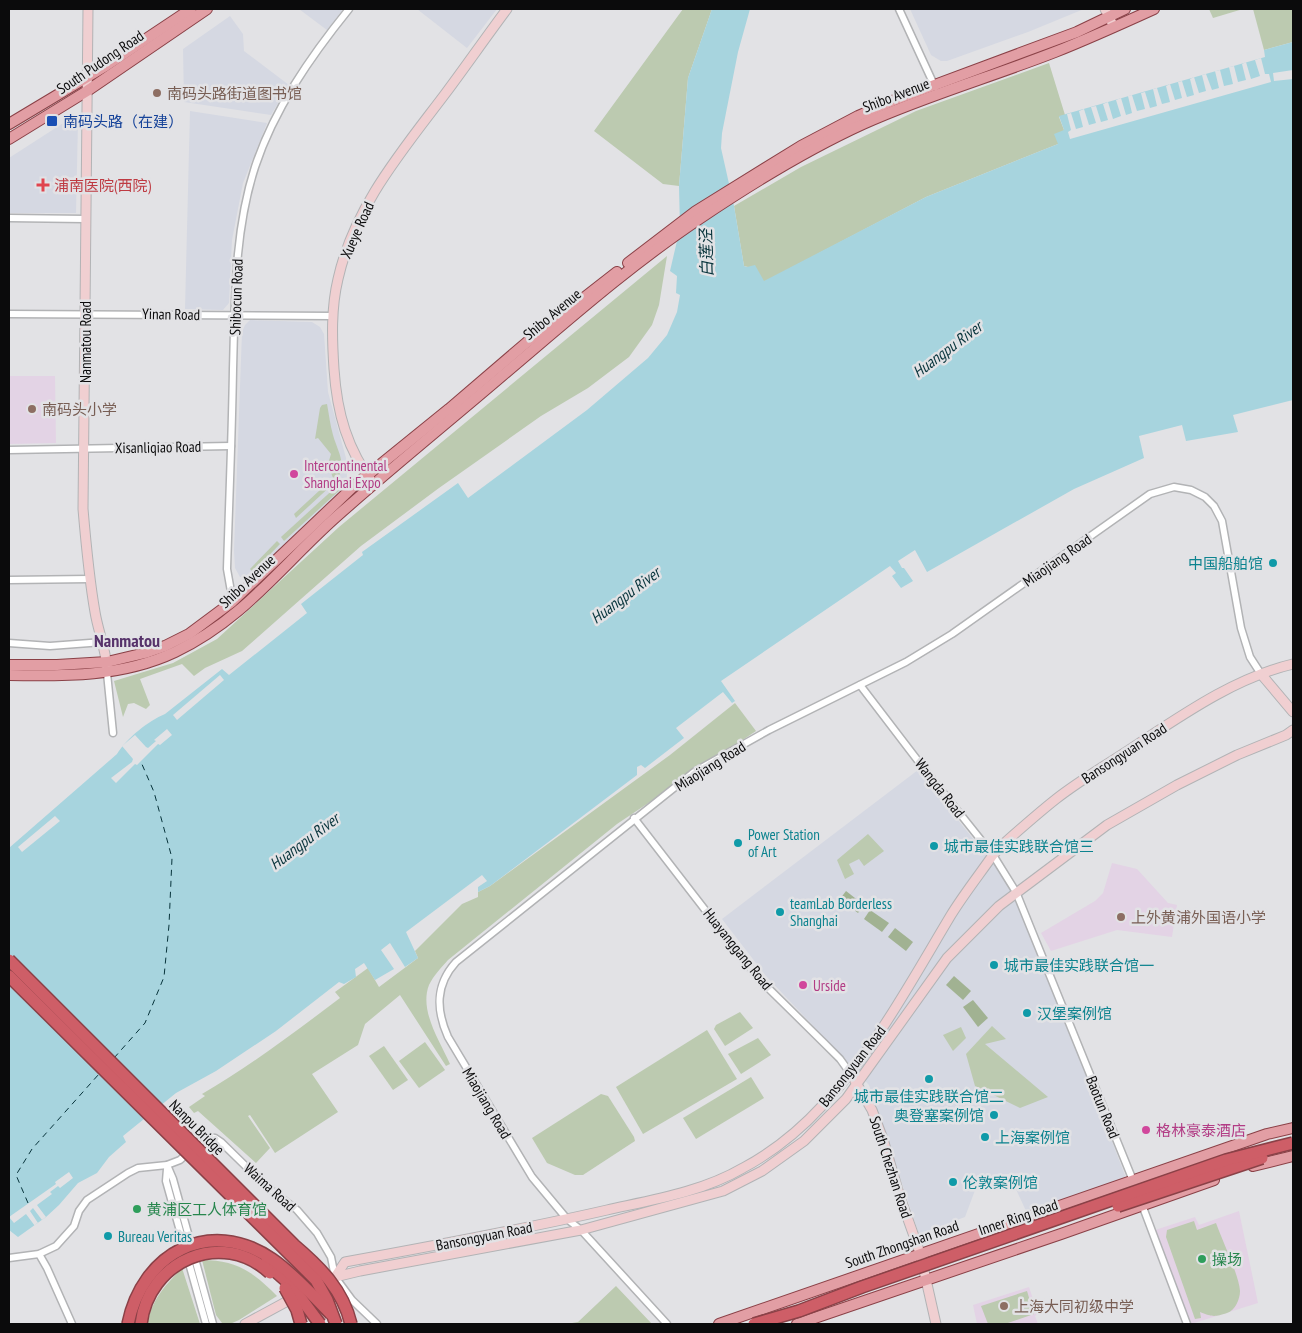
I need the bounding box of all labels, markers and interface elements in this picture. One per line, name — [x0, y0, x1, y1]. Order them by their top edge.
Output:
street label: South Pudong Road — [53, 26, 147, 98]
street label: Shibo Avenue — [860, 74, 932, 116]
place label: 南码头路街道图书馆 — [167, 84, 302, 103]
marker: 南码头路街道图书馆 — [151, 87, 163, 99]
place label: 南码头路（在建） — [63, 112, 183, 131]
marker: 南码头路（在建） — [45, 114, 59, 128]
place label: 浦南医院(西院) — [54, 176, 151, 195]
marker: 浦南医院(西院) — [36, 178, 50, 192]
street label: Xueye Road — [336, 199, 378, 261]
water label: 白莲泾 — [695, 227, 717, 277]
street label: Shibocun Road — [225, 258, 247, 336]
street label: Shibo Avenue — [519, 284, 585, 344]
street label: Nanmatou Road — [76, 301, 95, 383]
street label: Yinan Road — [142, 304, 200, 324]
water label: Huangpu River — [908, 315, 988, 382]
place label: 南码头小学 — [42, 400, 117, 419]
marker: 南码头小学 — [26, 403, 38, 415]
street label: Xisanliqiao Road — [115, 437, 201, 457]
place label: Intercontinental Shanghai Expo — [304, 456, 387, 492]
marker: Intercontinental Shanghai Expo — [288, 468, 300, 480]
street label: Miaojiang Road — [1019, 529, 1095, 591]
street label: Shibo Avenue — [215, 550, 279, 612]
place label: 中国船舶馆 — [1188, 554, 1263, 573]
marker: 中国船舶馆 — [1267, 557, 1279, 569]
water label: Huangpu River — [586, 561, 666, 628]
district label: Nanmatou — [94, 629, 160, 652]
street label: Bansongyuan Road — [1078, 718, 1170, 788]
street label: Miaojiang Road — [671, 737, 749, 795]
street label: Wangda Road — [911, 755, 969, 821]
water label: Huangpu River — [265, 807, 345, 874]
place label: Power Station of Art — [748, 825, 820, 861]
marker: Power Station of Art — [732, 837, 744, 849]
place label: 城市最佳实践联合馆三 — [944, 837, 1094, 856]
marker: 城市最佳实践联合馆三 — [928, 840, 940, 852]
place label: teamLab Borderless Shanghai — [790, 894, 892, 930]
street label: Huayanggang Road — [699, 904, 777, 994]
marker: teamLab Borderless Shanghai — [774, 906, 786, 918]
place label: 上外黄浦外国语小学 — [1131, 908, 1266, 927]
marker: 上外黄浦外国语小学 — [1115, 911, 1127, 923]
place label: 城市最佳实践联合馆一 — [1004, 956, 1154, 975]
marker: 城市最佳实践联合馆一 — [988, 959, 1000, 971]
place label: Urside — [813, 976, 846, 995]
marker: Urside — [797, 979, 809, 991]
place label: 汉堡案例馆 — [1037, 1004, 1112, 1023]
marker: 汉堡案例馆 — [1021, 1007, 1033, 1019]
street label: Bansongyuan Road — [814, 1022, 890, 1110]
street label: Miaojiang Road — [458, 1064, 516, 1142]
marker: 城市最佳实践联合馆二 — [923, 1073, 935, 1085]
street label: Baotun Road — [1082, 1073, 1124, 1141]
place label: 城市最佳实践联合馆二 — [854, 1087, 1004, 1106]
street label: Nanpu Bridge — [165, 1095, 229, 1159]
place label: 奥登塞案例馆 — [894, 1106, 984, 1125]
marker: 奥登塞案例馆 — [988, 1109, 1000, 1121]
street label: South Chezhan Road — [866, 1114, 916, 1220]
place label: 格林豪泰酒店 — [1156, 1121, 1246, 1140]
marker: 格林豪泰酒店 — [1140, 1124, 1152, 1136]
place label: 上海案例馆 — [995, 1128, 1070, 1147]
marker: 上海案例馆 — [979, 1131, 991, 1143]
street label: Waima Road — [240, 1159, 300, 1215]
place label: 伦敦案例馆 — [963, 1173, 1038, 1192]
marker: 伦敦案例馆 — [947, 1176, 959, 1188]
street label: Inner Ring Road — [976, 1195, 1060, 1239]
place label: 黄浦区工人体育馆 — [147, 1200, 267, 1219]
marker: 黄浦区工人体育馆 — [131, 1203, 143, 1215]
street label: South Zhongshan Road — [843, 1216, 961, 1272]
street label: Bansongyuan Road — [434, 1217, 534, 1255]
place label: Bureau Veritas — [118, 1227, 192, 1246]
marker: Bureau Veritas — [102, 1230, 114, 1242]
place label: 操场 — [1212, 1250, 1242, 1269]
marker: 操场 — [1196, 1253, 1208, 1265]
place label: 上海大同初级中学 — [1014, 1297, 1134, 1316]
marker: 上海大同初级中学 — [998, 1300, 1010, 1312]

